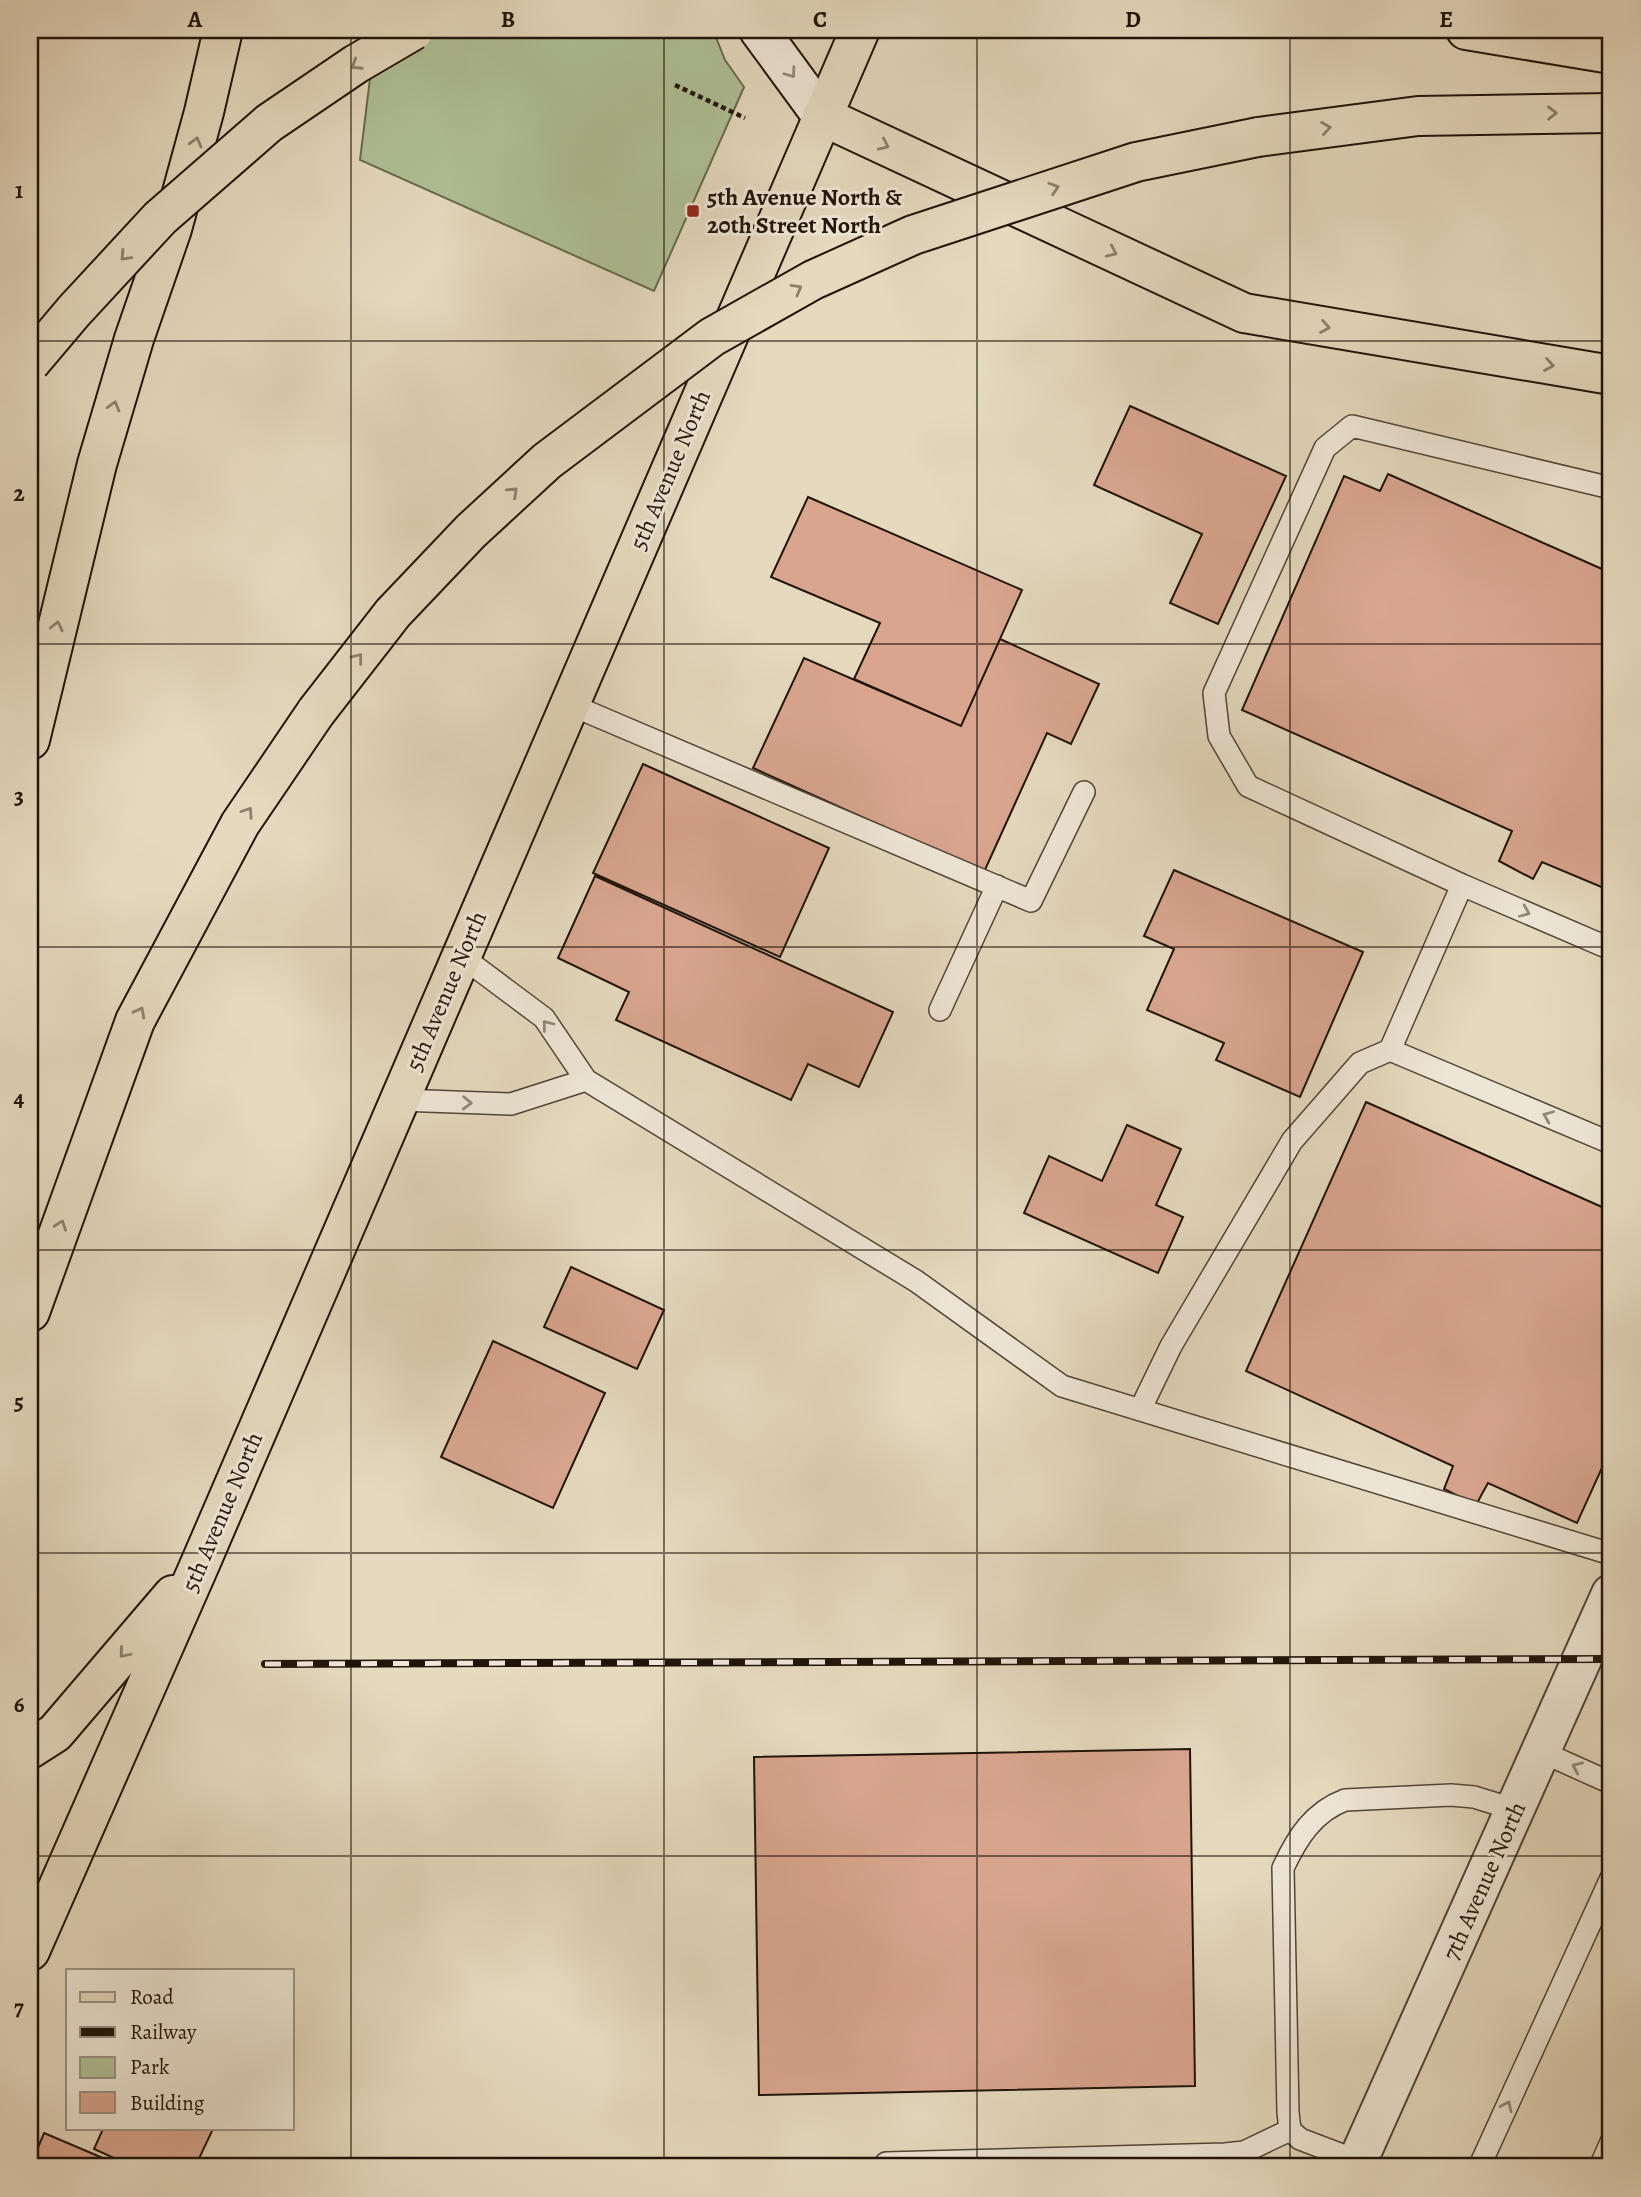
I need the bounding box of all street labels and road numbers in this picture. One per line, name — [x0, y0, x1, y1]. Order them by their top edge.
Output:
street label: 5th Avenue North — [622, 385, 718, 555]
street label: 5th Avenue North — [398, 906, 494, 1076]
street label: 5th Avenue North — [174, 1427, 270, 1597]
street label: 7th Avenue North — [1435, 1796, 1533, 1965]

